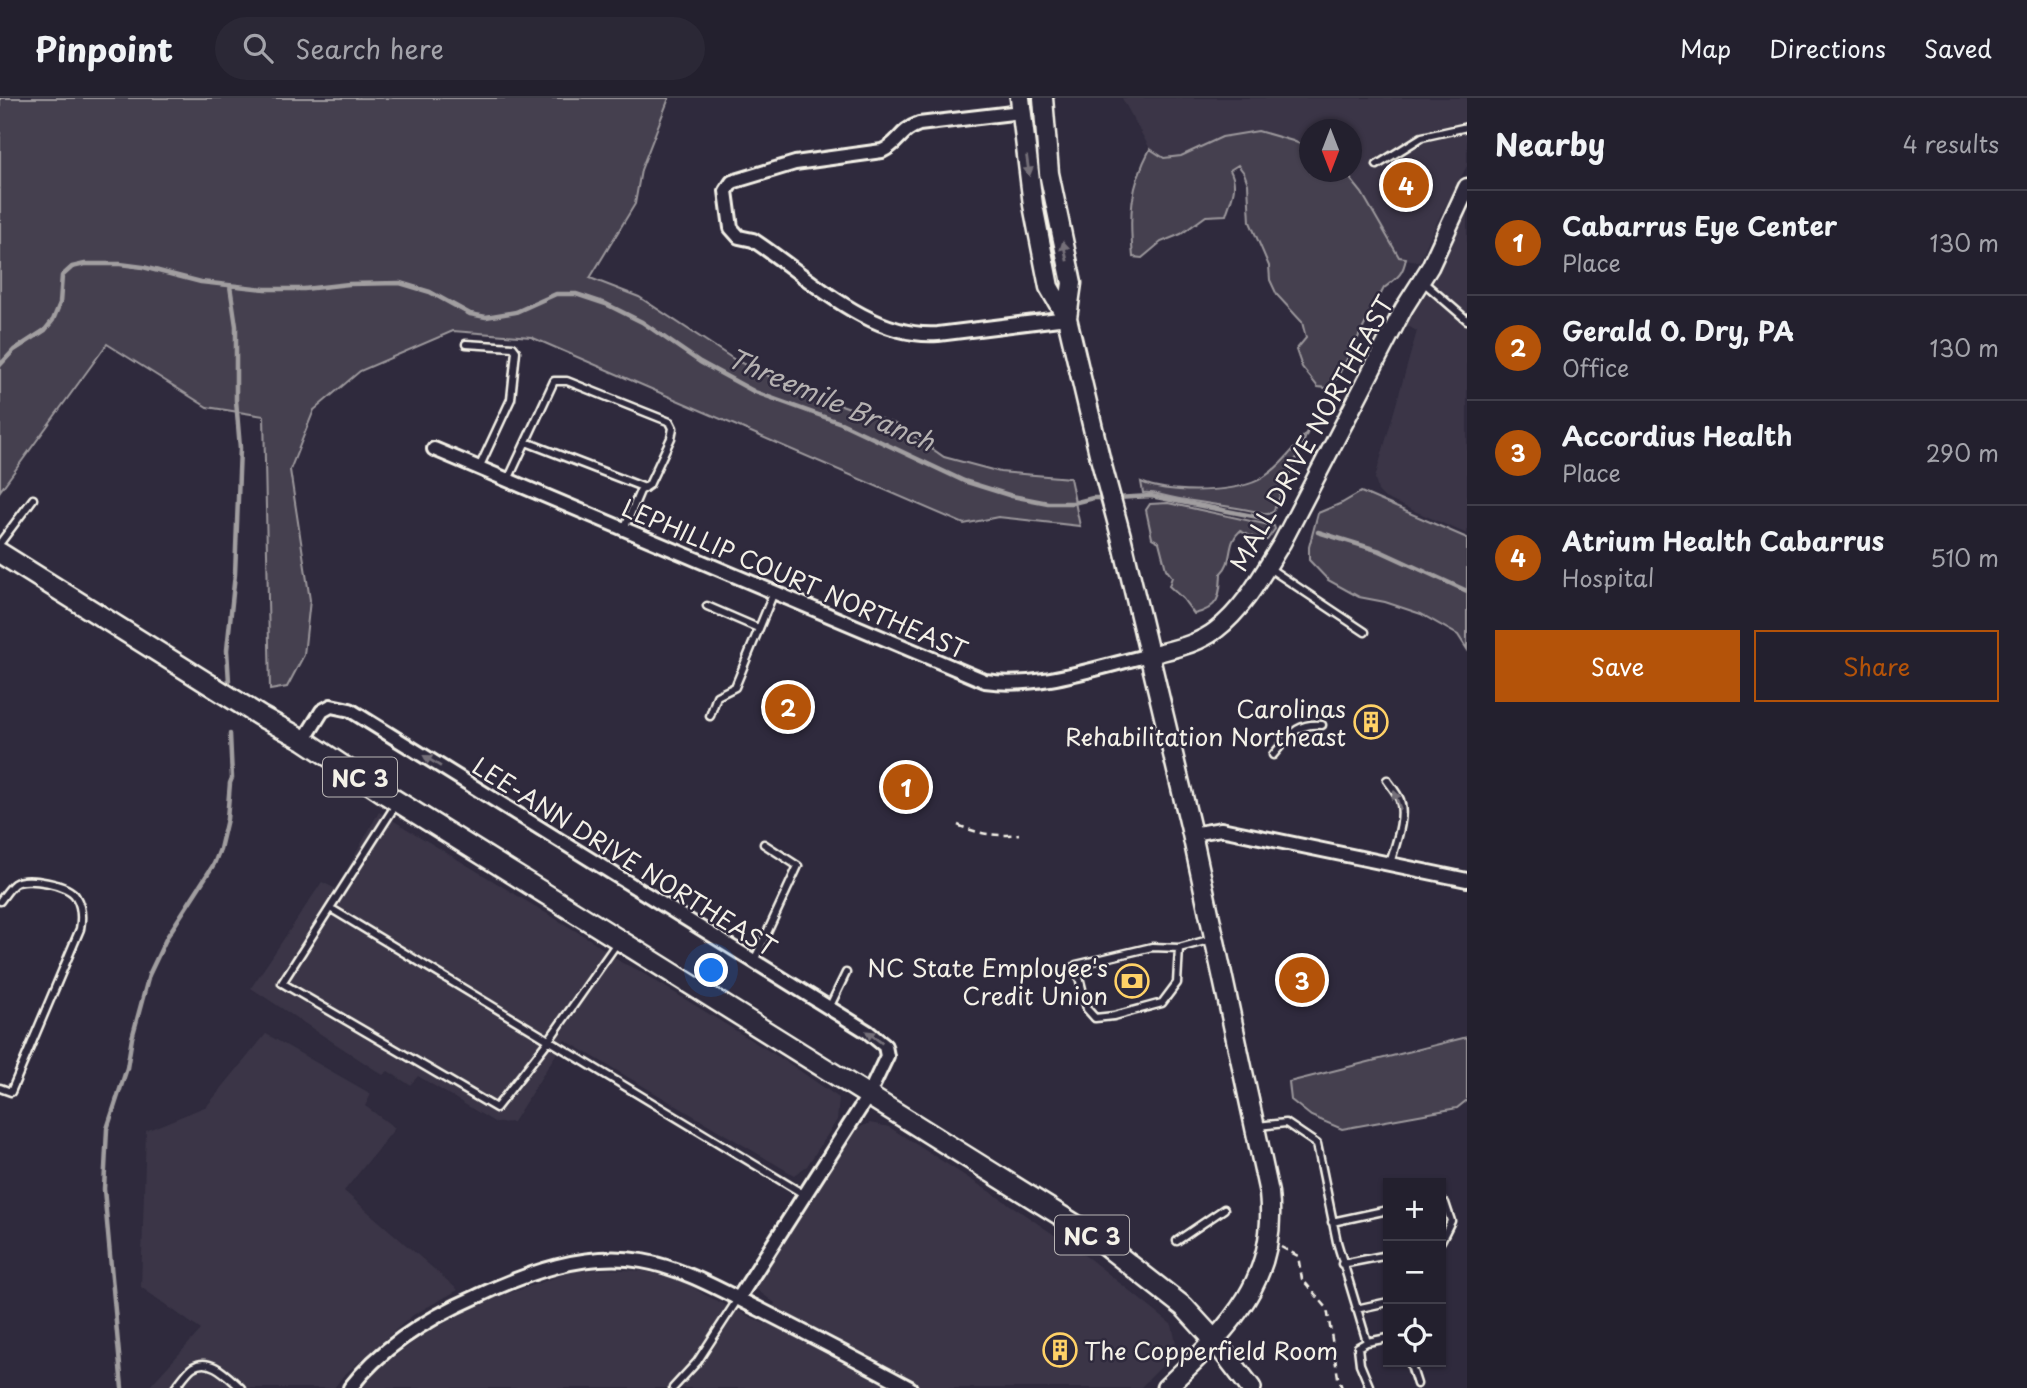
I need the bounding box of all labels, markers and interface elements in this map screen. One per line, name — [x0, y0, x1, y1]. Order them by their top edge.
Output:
search box — [215, 17, 705, 80]
text: Pinpoint — [35, 23, 173, 73]
icon: search — [239, 29, 277, 67]
text: Search here — [295, 29, 444, 68]
text: Map — [1680, 30, 1731, 66]
text: Directions — [1769, 30, 1886, 66]
text: Saved — [1924, 30, 1992, 66]
north arrow — [1299, 119, 1362, 182]
text: Nearby — [1495, 121, 1605, 166]
text: 4 results — [1903, 126, 1999, 161]
one-way arrow — [1023, 155, 1034, 177]
pin: 4 — [1383, 159, 1429, 211]
text: Cabarrus Eye Center — [1562, 206, 1837, 245]
text: 1 — [1513, 225, 1524, 260]
text: 130 m — [1929, 225, 1999, 260]
one-way arrow — [1059, 240, 1070, 262]
text: Place — [1562, 245, 1621, 280]
street label: MALL DRIVE NORTHEAST — [1220, 288, 1402, 577]
text: Gerald O. Dry, PA — [1562, 311, 1794, 350]
text: 2 — [1510, 330, 1526, 365]
text: 130 m — [1929, 330, 1999, 365]
water label: Threemile Branch — [721, 338, 941, 461]
text: Office — [1562, 350, 1629, 385]
text: Accordius Health — [1562, 416, 1793, 455]
text: 3 — [1510, 435, 1526, 470]
text: 290 m — [1926, 435, 1999, 470]
text: Place — [1562, 455, 1621, 490]
street label: LEPHILLIP COURT NORTHEAST — [617, 489, 974, 668]
text: Atrium Health Cabarrus — [1562, 521, 1884, 560]
text: 4 — [1510, 540, 1526, 575]
text: 510 m — [1930, 540, 1999, 575]
text: Hospital — [1562, 560, 1654, 595]
button: Save — [1495, 630, 1740, 702]
button: Share — [1754, 630, 1999, 702]
pin: 2 — [765, 681, 811, 733]
place label: Carolinas Rehabilitation Northeast — [1065, 690, 1346, 754]
building icon: Carolinas Rehabilitation Northeast — [1352, 703, 1390, 741]
street label: LEE-ANN DRIVE NORTHEAST — [466, 747, 784, 965]
one-way arrow — [422, 754, 442, 767]
road number: NC 3 — [323, 758, 397, 796]
pin: 1 — [883, 761, 929, 813]
one-way arrow — [1391, 789, 1402, 810]
place label: NC State Employee's Credit Union — [867, 949, 1108, 1013]
your location — [694, 953, 728, 987]
pin: 3 — [1279, 954, 1325, 1006]
bank icon: NC State Employee's Credit Union — [1113, 962, 1151, 1000]
one-way arrow — [865, 1031, 883, 1045]
map controls — [1383, 1178, 1446, 1367]
button: + — [1383, 1178, 1446, 1241]
road number: NC 3 — [1055, 1216, 1129, 1254]
button: − — [1383, 1241, 1446, 1304]
button: locate — [1383, 1304, 1446, 1367]
building icon: The Copperfield Room — [1041, 1331, 1079, 1369]
place label: The Copperfield Room — [1084, 1332, 1338, 1368]

